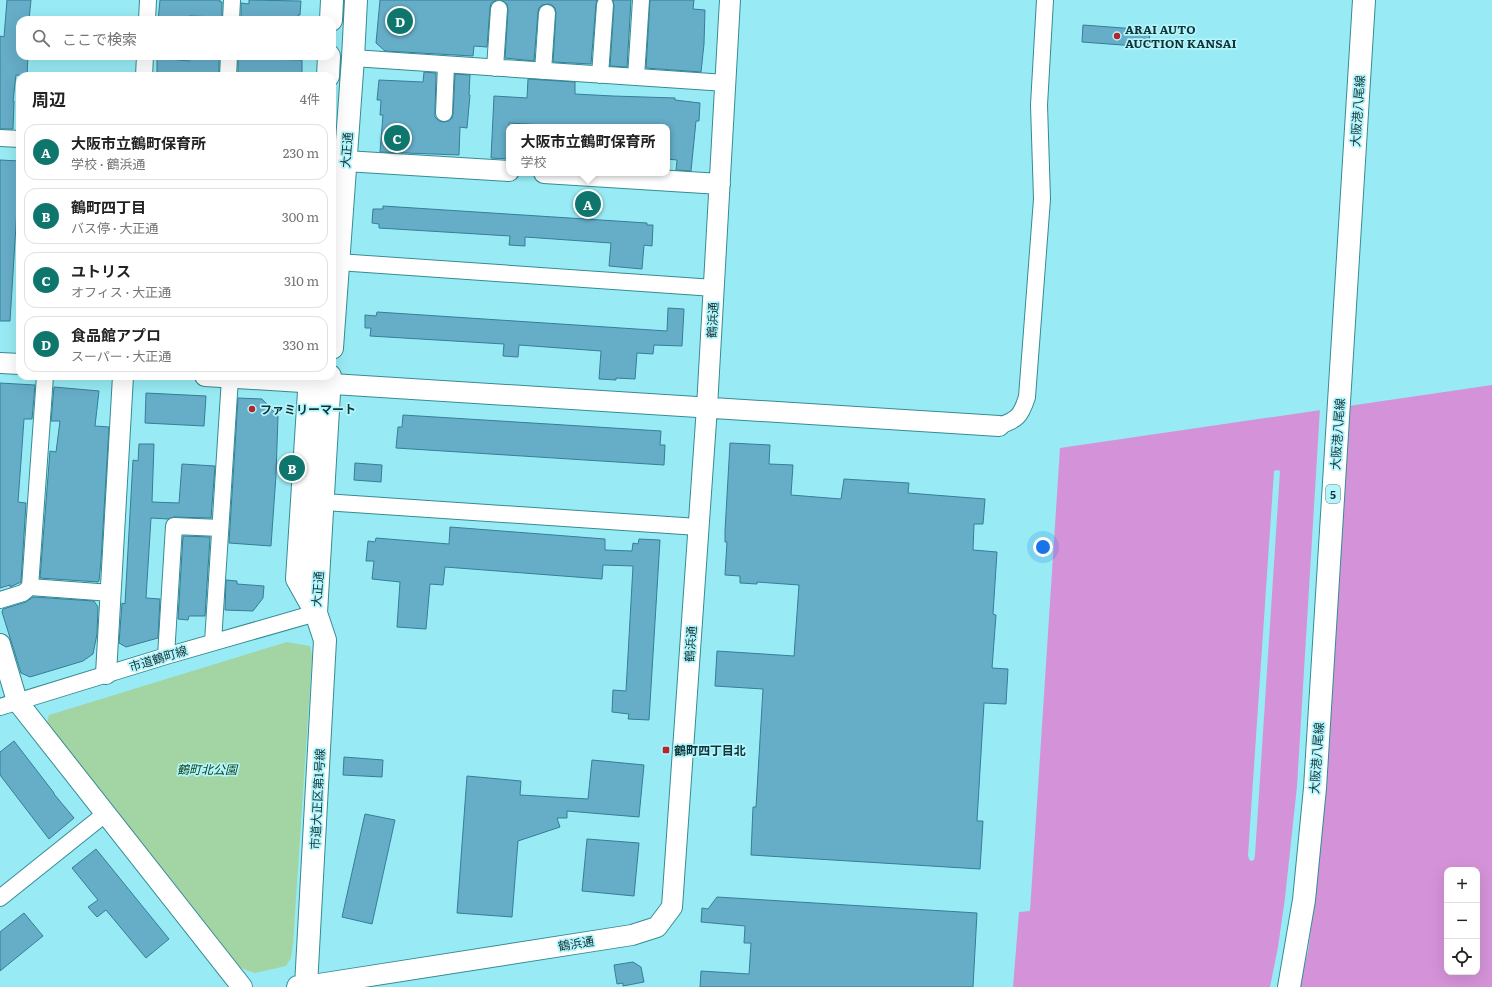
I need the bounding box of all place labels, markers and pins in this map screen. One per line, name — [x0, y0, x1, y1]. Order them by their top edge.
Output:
pin: D — [387, 6, 413, 36]
place label: ARAI AUTO AUCTION KANSAI — [1125, 20, 1237, 52]
marker: ARAI AUTO AUCTION KANSAI — [1112, 31, 1122, 41]
pin: C — [384, 123, 410, 153]
pin: A — [575, 189, 601, 219]
place label: ファミリーマート — [260, 400, 356, 418]
marker: ファミリーマート — [247, 404, 257, 414]
pin: B — [279, 453, 305, 483]
place label: 鶴町四丁目北 — [674, 741, 746, 759]
marker: 鶴町四丁目北 — [661, 745, 671, 755]

